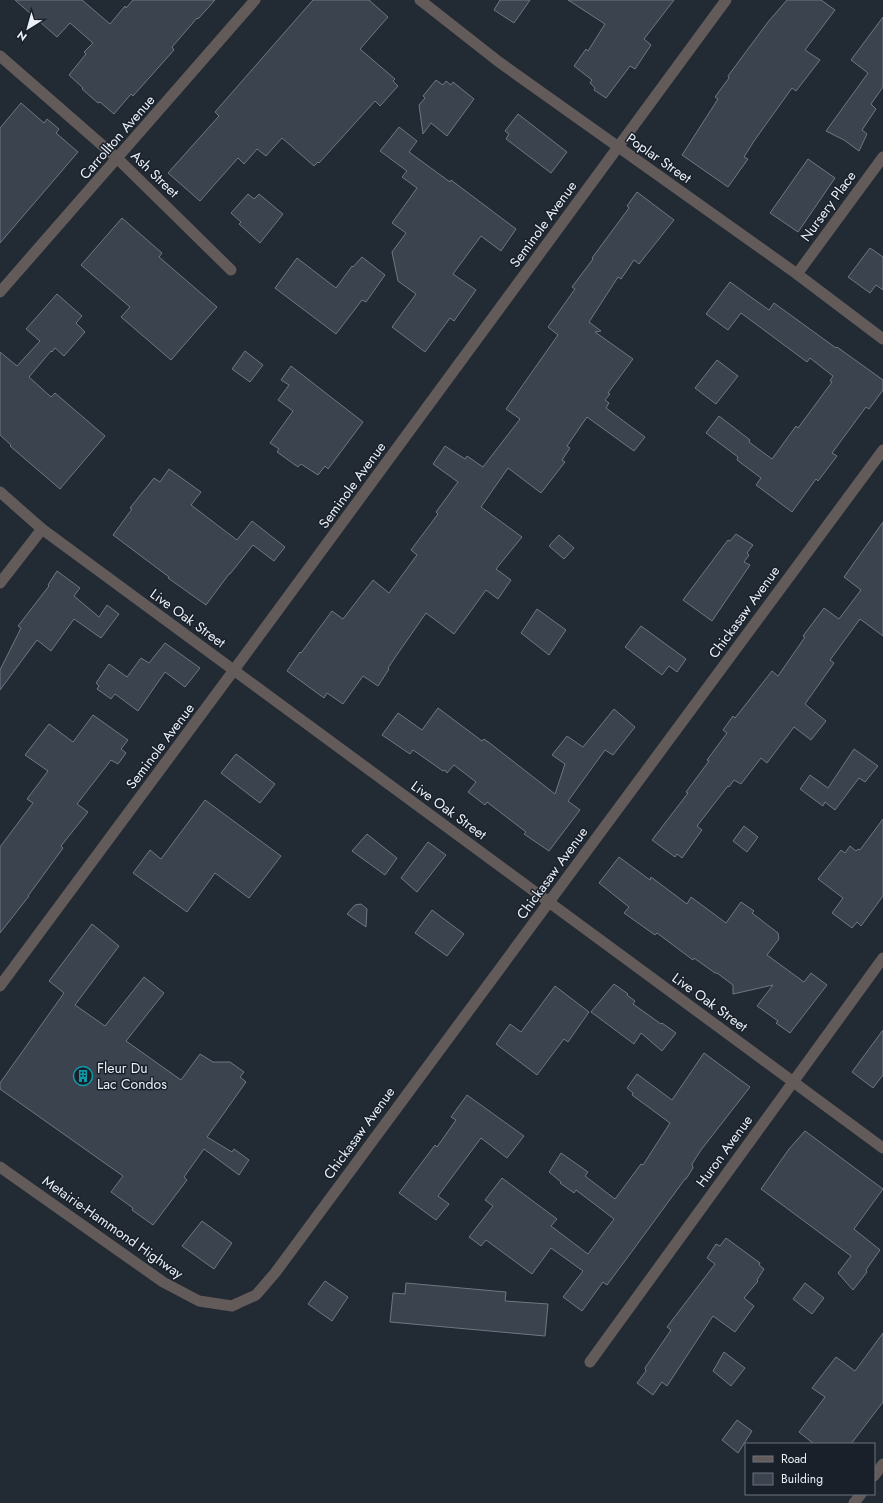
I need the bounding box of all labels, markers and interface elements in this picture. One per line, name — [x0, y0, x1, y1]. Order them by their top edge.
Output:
north arrow — [8, 8, 48, 48]
text: N — [14, 27, 30, 45]
street label: Carrollton Avenue — [75, 90, 159, 184]
street label: Poplar Street — [622, 128, 696, 188]
street label: Ash Street — [127, 146, 184, 202]
street label: Nursery Place — [796, 167, 860, 245]
street label: Seminole Avenue — [505, 177, 581, 271]
street label: Seminole Avenue — [314, 438, 390, 532]
street label: Chickasaw Avenue — [704, 562, 784, 662]
street label: Live Oak Street — [146, 584, 230, 653]
street label: Seminole Avenue — [121, 699, 199, 793]
street label: Live Oak Street — [407, 776, 491, 845]
street label: Chickasaw Avenue — [512, 823, 592, 923]
street label: Live Oak Street — [668, 968, 752, 1037]
place label: Fleur Du Lac Condos — [97, 1058, 167, 1094]
building icon: Fleur Du Lac Condos — [72, 1065, 94, 1087]
street label: Chickasaw Avenue — [319, 1083, 399, 1183]
street label: Huron Avenue — [691, 1111, 757, 1191]
street label: Metairie-Hammond Highway — [39, 1171, 188, 1284]
legend — [745, 1443, 875, 1495]
text: Road — [781, 1450, 807, 1468]
text: Building — [781, 1470, 823, 1488]

